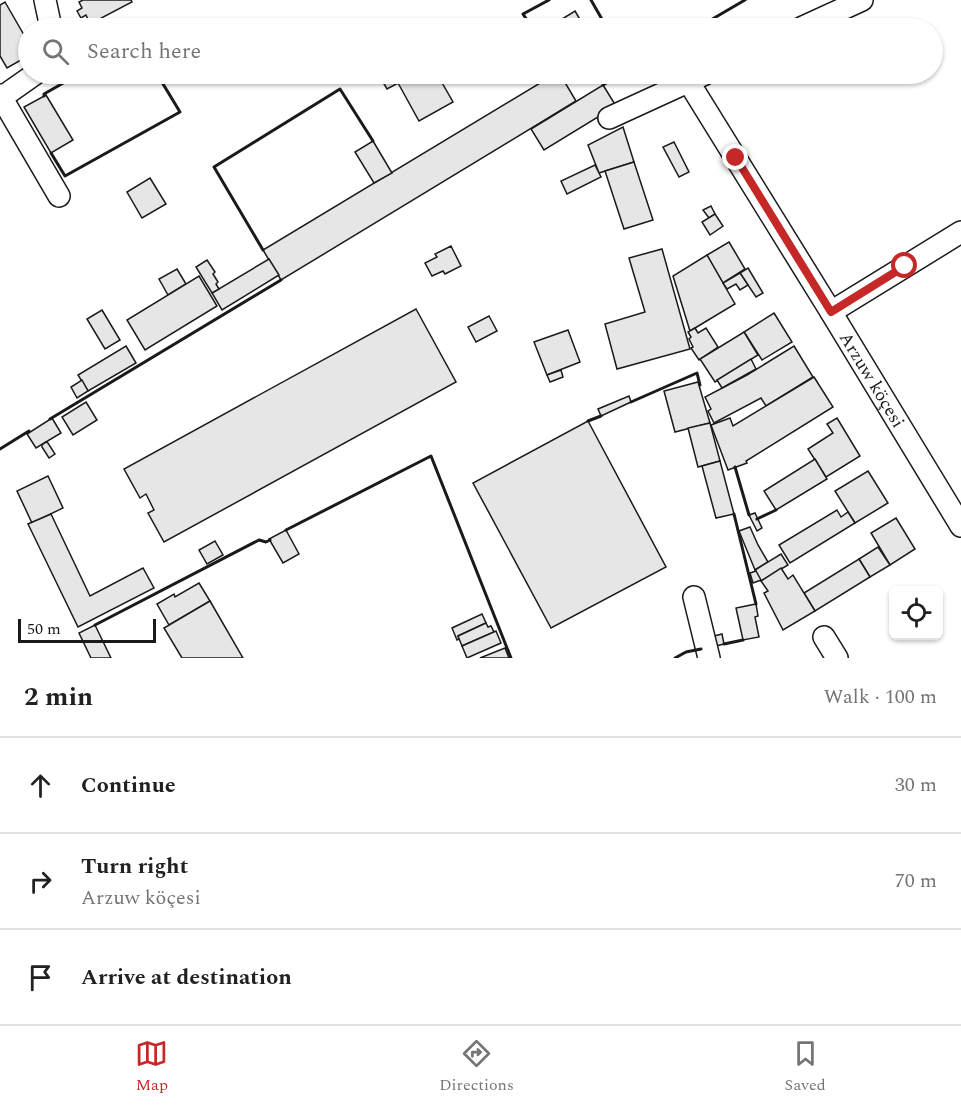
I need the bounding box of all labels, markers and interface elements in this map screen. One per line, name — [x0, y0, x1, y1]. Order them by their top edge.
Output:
search box — [18, 18, 943, 84]
icon: search — [39, 35, 72, 68]
text: Search here — [87, 35, 201, 68]
route end — [722, 144, 748, 170]
route start — [891, 252, 917, 278]
street label: Arzuw köçesi — [832, 327, 911, 433]
map controls — [889, 586, 943, 640]
button: locate — [889, 586, 943, 640]
scale bar — [18, 616, 156, 644]
text: 50 m — [27, 617, 61, 641]
text: 2 min — [24, 677, 93, 717]
text: Walk · 100 m — [824, 682, 937, 712]
icon: ahead — [24, 769, 57, 802]
text: Continue — [81, 769, 176, 802]
text: 30 m — [895, 770, 937, 800]
text: Turn right — [81, 850, 188, 883]
icon: right — [24, 865, 57, 898]
text: 70 m — [895, 866, 937, 896]
text: Arzuw köçesi — [81, 883, 201, 913]
icon: arrive — [24, 961, 57, 994]
text: Arrive at destination — [81, 961, 292, 994]
tab: Map — [135, 1037, 168, 1097]
tab: Directions — [439, 1037, 514, 1097]
tab: Saved — [785, 1037, 826, 1097]

